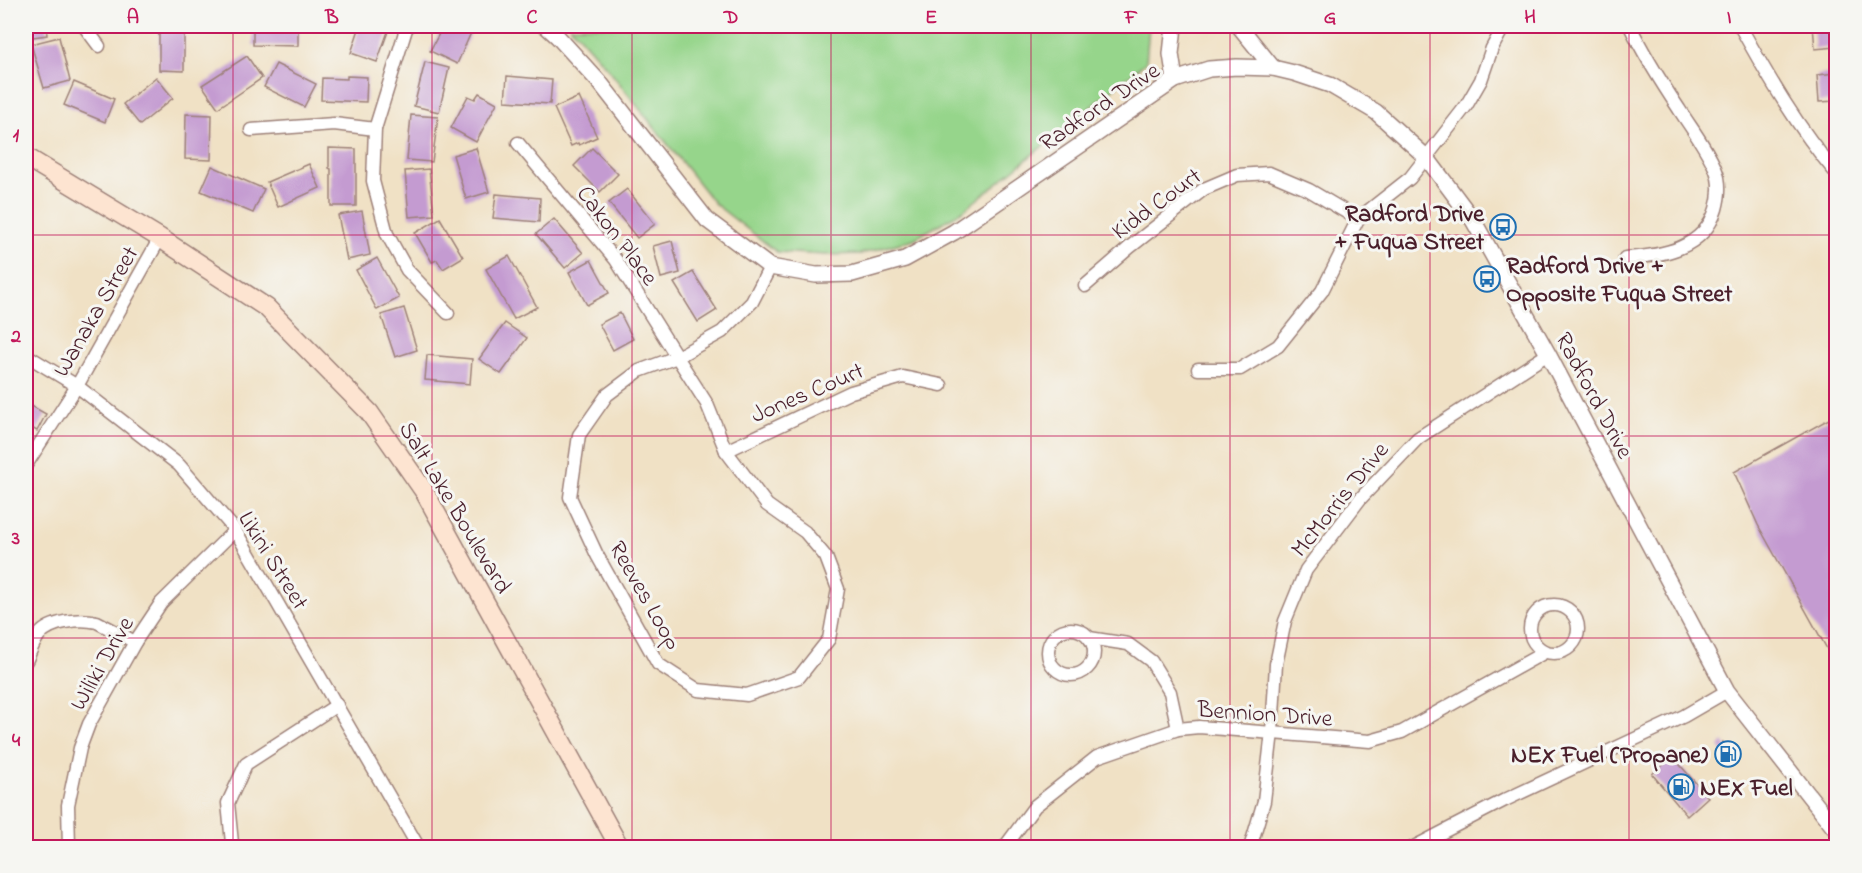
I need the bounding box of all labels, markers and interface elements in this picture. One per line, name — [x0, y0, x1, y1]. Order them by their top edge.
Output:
text: A — [127, 4, 139, 33]
text: B — [324, 4, 339, 33]
text: C — [527, 4, 538, 33]
text: D — [723, 4, 738, 33]
text: E — [925, 4, 937, 33]
text: F — [1124, 4, 1138, 33]
text: G — [1324, 4, 1337, 33]
text: H — [1524, 4, 1536, 33]
text: I — [1727, 4, 1732, 33]
street label: Radford Drive — [1033, 55, 1168, 161]
text: 1 — [13, 122, 20, 151]
street label: Kidd Court — [1105, 160, 1210, 250]
street label: Cakon Place — [567, 179, 666, 294]
place label: Radford Drive + Fuqua Street — [1335, 198, 1485, 261]
bus stop icon: Radford Drive + Fuqua Street — [1488, 212, 1518, 242]
street label: Wanaka Street — [45, 240, 149, 384]
place label: Radford Drive + Opposite Fuqua Street — [1506, 250, 1733, 313]
bus stop icon: Radford Drive + Opposite Fuqua Street — [1472, 264, 1502, 294]
text: 2 — [10, 323, 21, 352]
street label: Radford Drive — [1545, 327, 1641, 466]
street label: Jones Court — [746, 355, 870, 434]
street label: Salt Lake Boulevard — [388, 415, 520, 602]
street label: McMorris Drive — [1283, 435, 1399, 566]
street label: Likini Street — [228, 505, 316, 618]
text: 3 — [11, 525, 20, 554]
street label: Reeves Loop — [599, 535, 689, 657]
street label: Wiliki Drive — [62, 611, 144, 718]
street label: Bennion Drive — [1195, 693, 1334, 738]
text: 4 — [12, 727, 21, 756]
place label: NEX Fuel (Propane) — [1511, 739, 1708, 774]
fuel station icon: NEX Fuel (Propane) — [1713, 739, 1743, 769]
fuel station icon: NEX Fuel — [1666, 772, 1696, 802]
place label: NEX Fuel — [1700, 772, 1793, 807]

